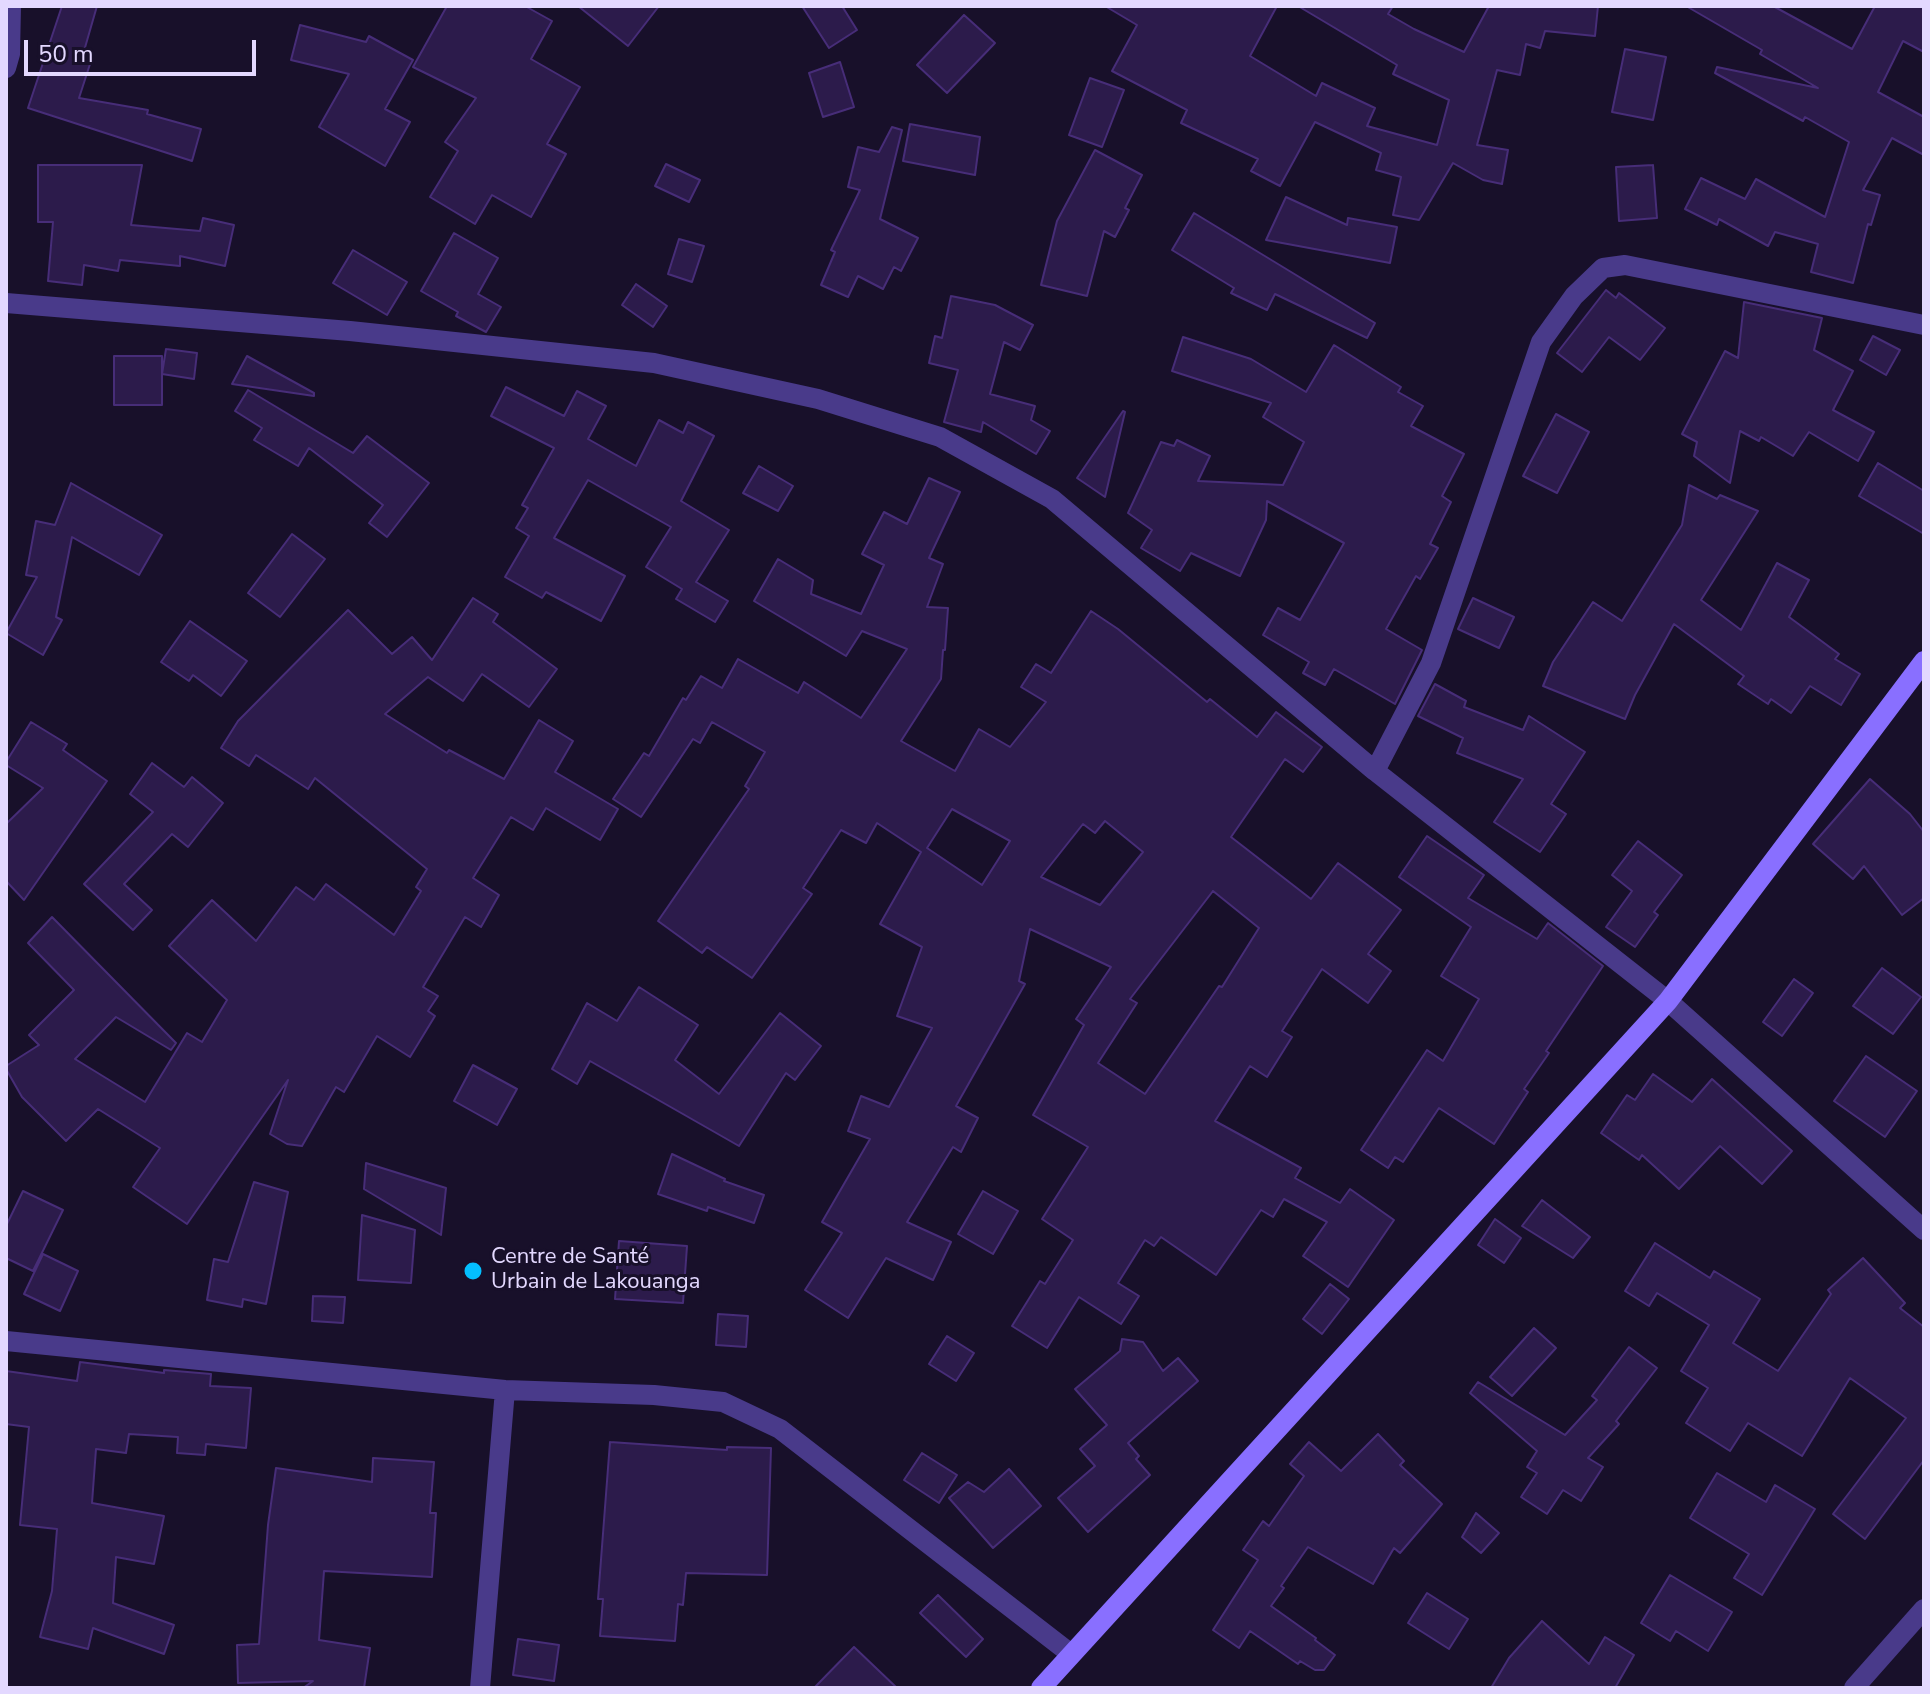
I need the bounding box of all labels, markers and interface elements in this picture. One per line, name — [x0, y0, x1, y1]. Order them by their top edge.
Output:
scale bar — [28, 24, 260, 74]
text: 50 m — [38, 38, 94, 70]
place label: Centre de Santé Urbain de Lakouanga — [491, 1245, 700, 1296]
marker: Centre de Santé Urbain de Lakouanga — [462, 1260, 484, 1282]

